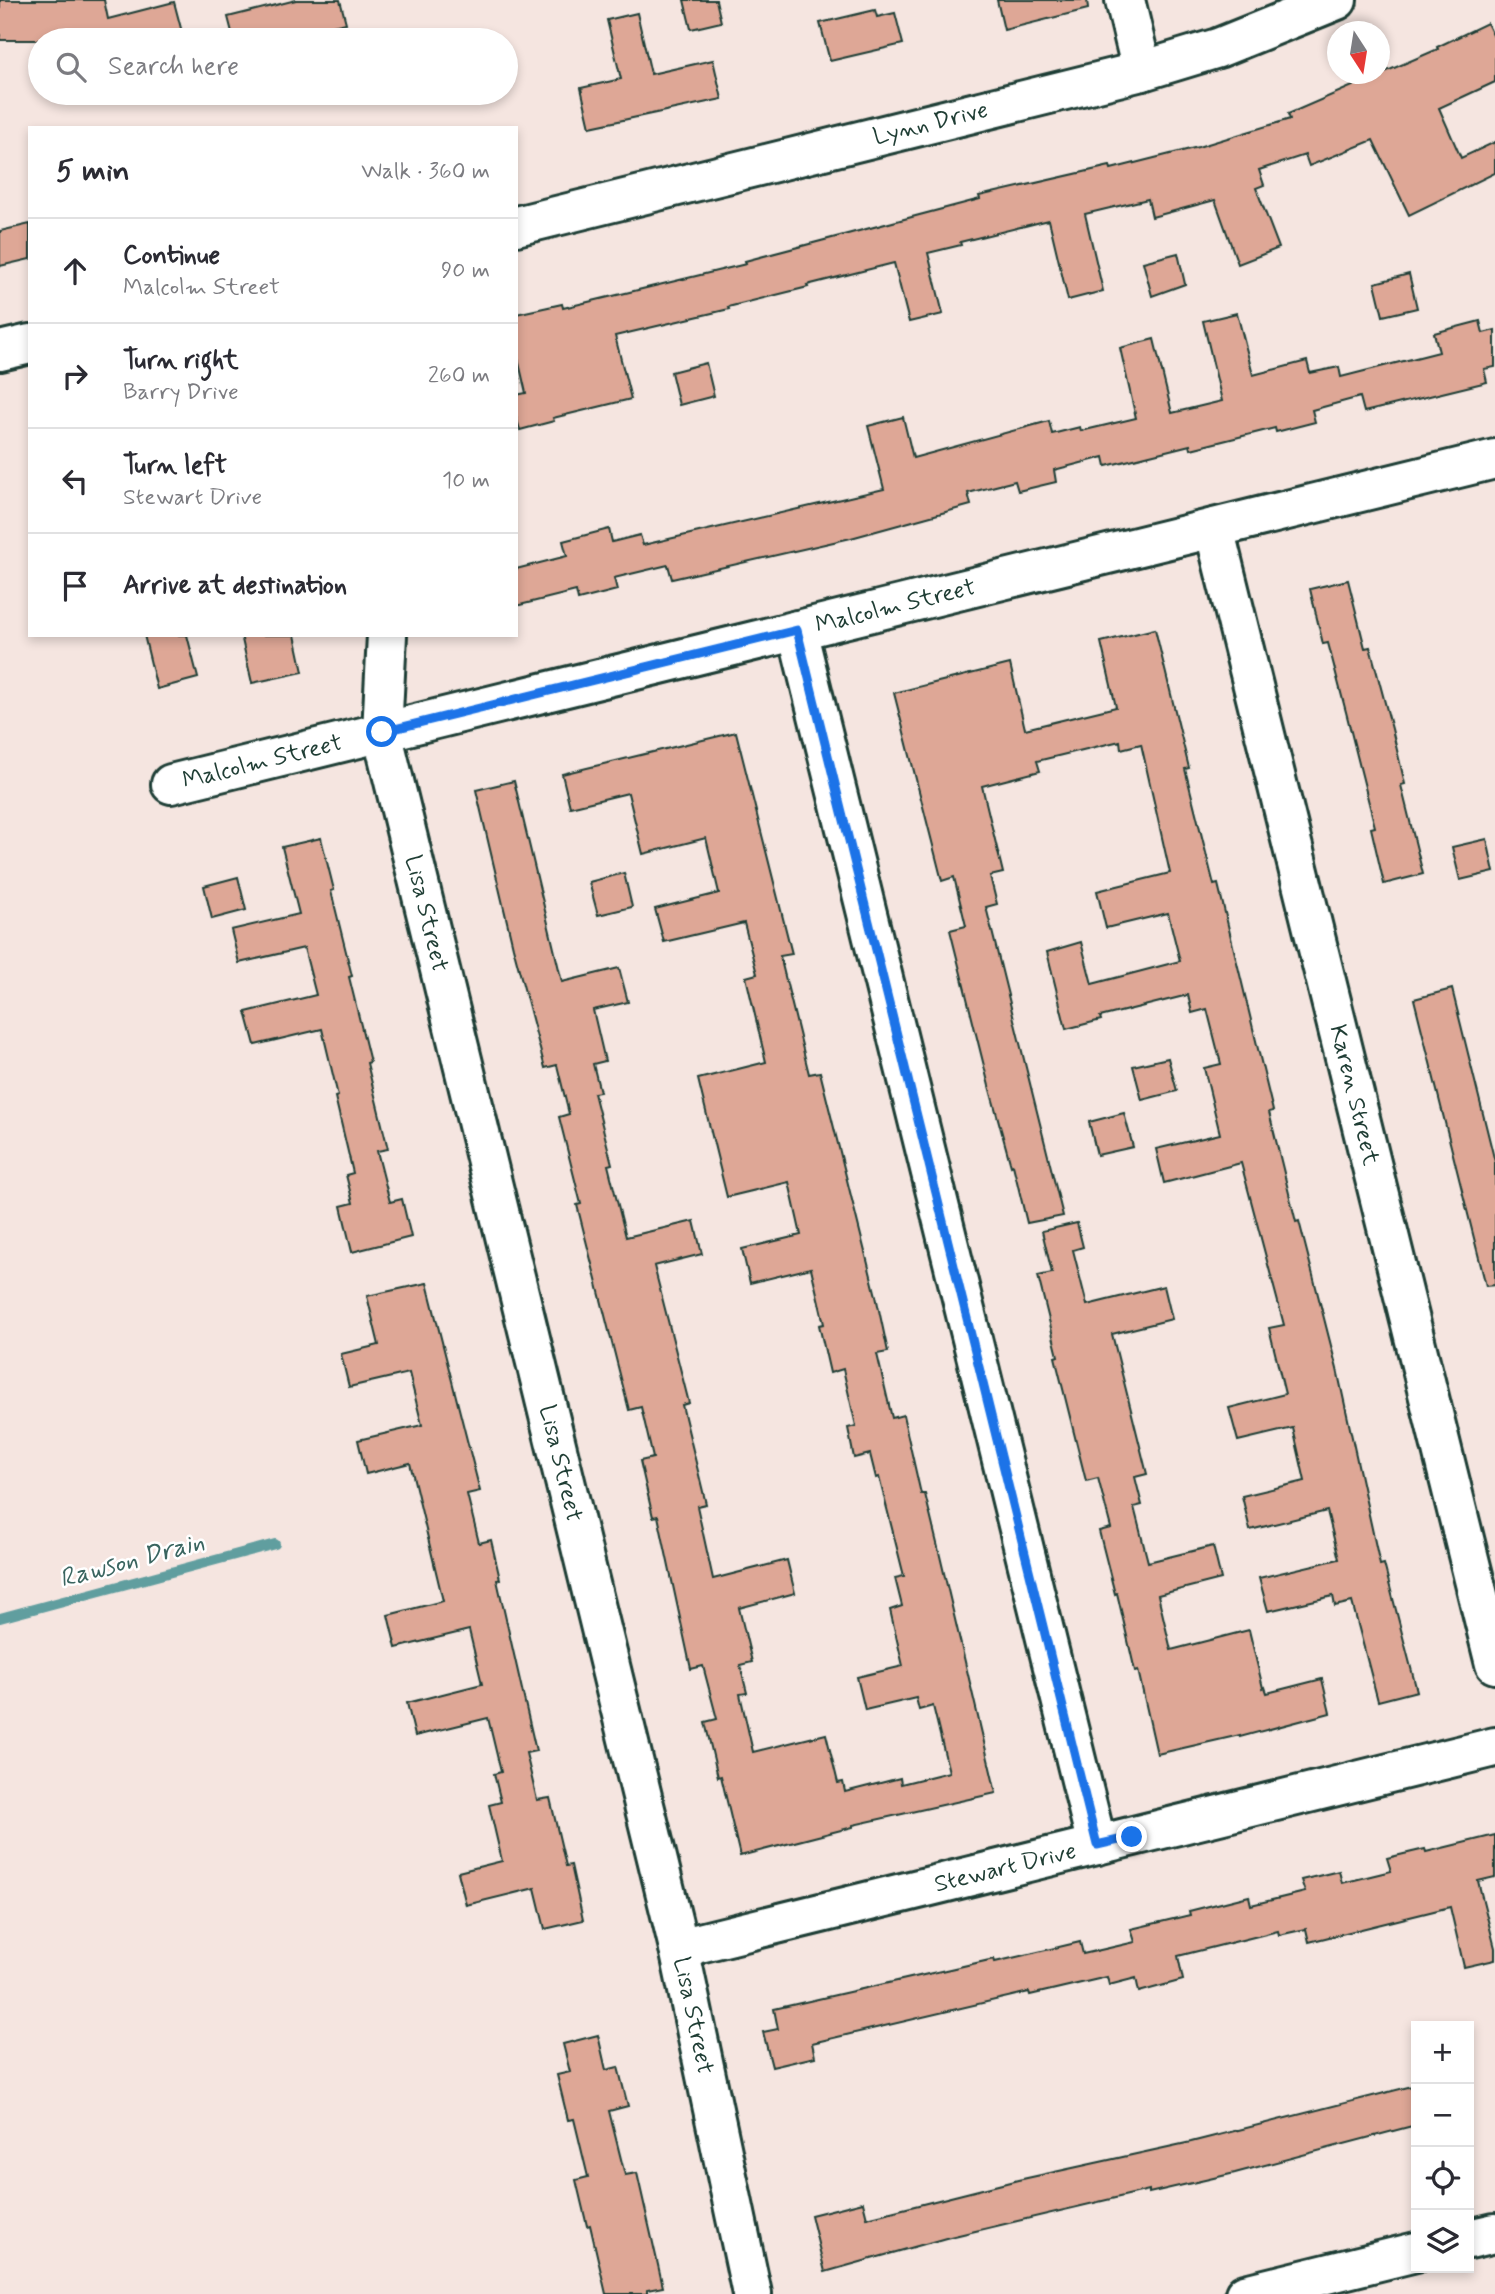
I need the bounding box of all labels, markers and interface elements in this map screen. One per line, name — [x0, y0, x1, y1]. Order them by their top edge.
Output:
north arrow — [1327, 21, 1390, 84]
search box — [28, 28, 518, 105]
icon: search — [52, 48, 90, 86]
text: Search here — [108, 50, 239, 84]
street label: Lynn Drive — [870, 94, 991, 153]
text: 5 min — [56, 152, 130, 191]
text: Walk · 360 m — [361, 157, 490, 187]
text: Continue — [123, 239, 220, 273]
icon: ahead — [56, 252, 94, 290]
text: 90 m — [441, 256, 490, 286]
text: Malcolm Street — [123, 273, 280, 303]
text: Turn right — [123, 344, 239, 378]
icon: right — [56, 357, 94, 395]
text: 260 m — [428, 361, 490, 391]
text: Barry Drive — [123, 378, 239, 408]
text: Turn left — [123, 449, 227, 483]
icon: left — [56, 462, 94, 500]
text: 10 m — [442, 466, 490, 496]
text: Stewart Drive — [123, 483, 262, 513]
icon: arrive — [56, 567, 94, 605]
text: Arrive at destination — [123, 569, 347, 603]
street label: Malcolm Street — [812, 572, 979, 641]
route start — [366, 716, 397, 747]
street label: Malcolm Street — [179, 727, 346, 796]
street label: Lisa Street — [397, 852, 456, 975]
street label: Karen Street — [1322, 1021, 1387, 1169]
street label: Lisa Street — [531, 1402, 590, 1525]
water label: Rawson Drain — [56, 1525, 208, 1597]
route end — [1116, 1821, 1147, 1852]
street label: Stewart Drive — [931, 1835, 1079, 1900]
street label: Lisa Street — [666, 1954, 721, 2077]
map controls — [1411, 2021, 1474, 2273]
button: + — [1411, 2021, 1474, 2084]
button: − — [1411, 2084, 1474, 2147]
button: locate — [1411, 2147, 1474, 2210]
button: layers — [1411, 2210, 1474, 2273]

